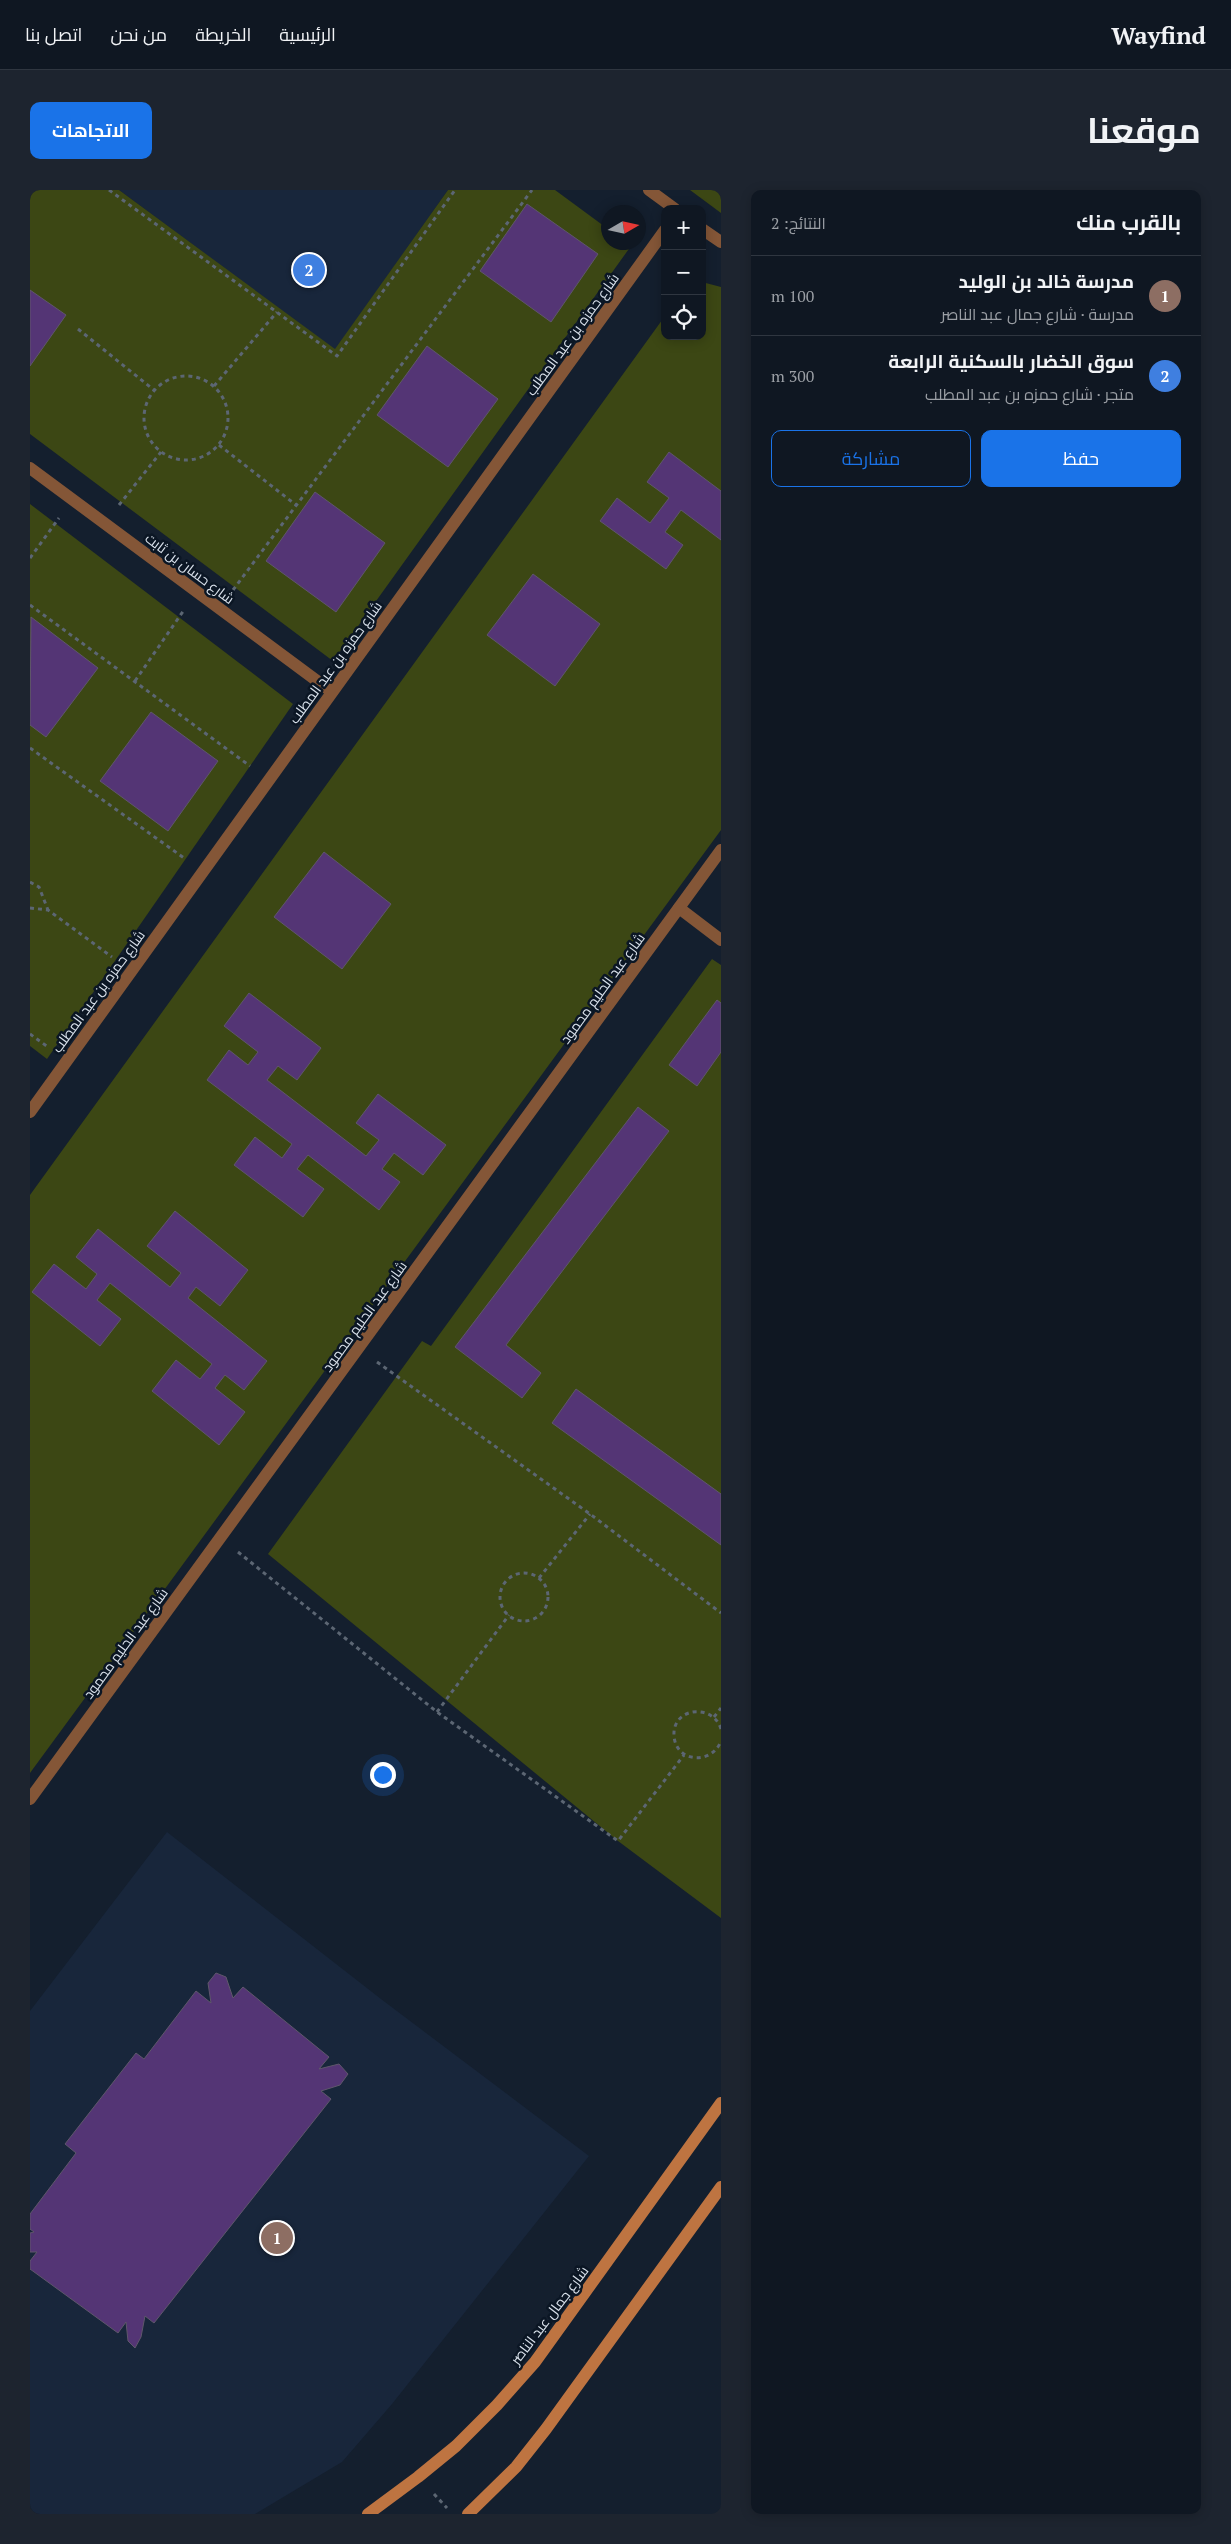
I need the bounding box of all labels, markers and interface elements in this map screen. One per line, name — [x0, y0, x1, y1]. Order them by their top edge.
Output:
text: Wayfind — [1111, 19, 1206, 51]
text: اتصل بنا — [25, 22, 82, 46]
text: من نحن — [110, 22, 167, 46]
text: الخريطة — [195, 22, 251, 46]
text: الرئيسية — [279, 22, 336, 46]
button: الاتجاهات — [30, 102, 152, 159]
text: موقعنا — [1087, 107, 1201, 153]
north arrow — [601, 205, 646, 250]
map controls — [661, 205, 706, 340]
button: + — [661, 205, 706, 250]
text: بالقرب منك — [1076, 208, 1181, 236]
text: النتائج: 2 — [771, 212, 826, 234]
button: − — [661, 250, 706, 295]
pin: 2 — [293, 251, 325, 289]
text: مدرسة خالد بن الوليد — [958, 268, 1134, 293]
street label: شارع حمزه بن عبد المطلب — [521, 269, 623, 399]
text: 100 m — [771, 285, 814, 307]
text: 1 — [1160, 285, 1170, 307]
button: locate — [661, 295, 706, 340]
text: مدرسة · شارع جمال عبد الناصر — [941, 303, 1134, 325]
text: سوق الخضار بالسكنية الرابعة — [888, 348, 1134, 373]
text: 300 m — [771, 365, 814, 387]
text: 2 — [1160, 365, 1170, 387]
text: متجر · شارع حمزه بن عبد المطلب — [925, 383, 1134, 405]
button: مشاركة — [771, 430, 971, 487]
button: حفظ — [981, 430, 1181, 487]
street label: شارع حسان بن ثابت — [141, 528, 239, 608]
street label: شارع حمزه بن عبد المطلب — [284, 597, 386, 727]
street label: شارع حمزه بن عبد المطلب — [47, 926, 149, 1056]
street label: شارع عبد الحليم محمود — [555, 929, 649, 1048]
street label: شارع عبد الحليم محمود — [317, 1257, 411, 1376]
street label: شارع عبد الحليم محمود — [78, 1584, 172, 1703]
your location — [370, 1762, 396, 1788]
pin: 1 — [261, 2219, 293, 2257]
street label: شارع جمال عبد الناصر — [505, 2262, 592, 2369]

